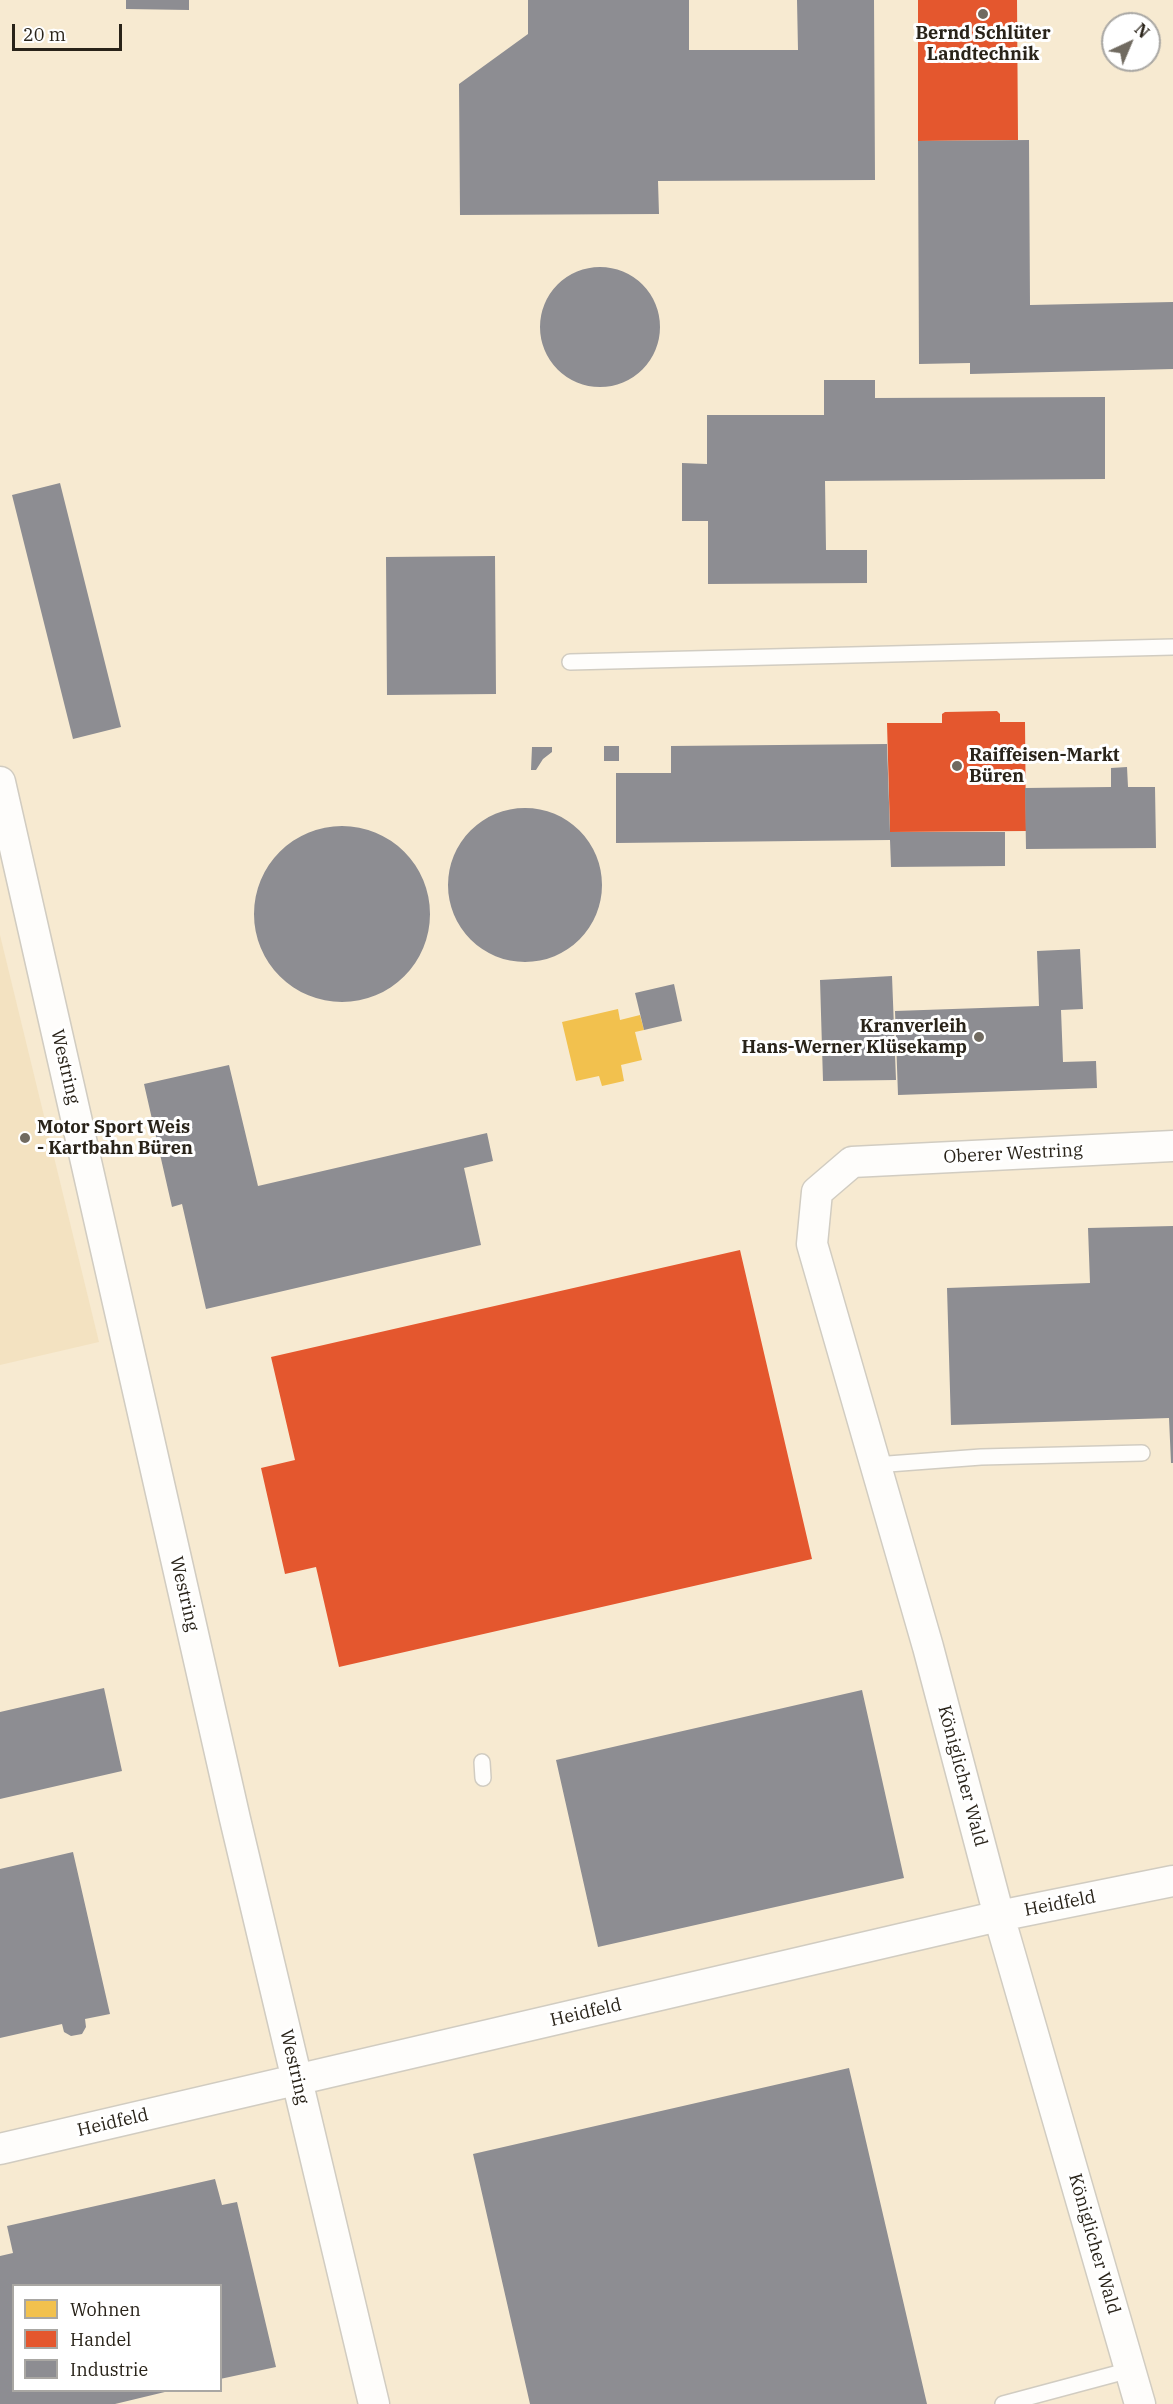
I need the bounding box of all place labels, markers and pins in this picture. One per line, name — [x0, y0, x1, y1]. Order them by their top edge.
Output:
marker: Bernd Schlüter Landtechnik — [976, 7, 990, 21]
place label: Bernd Schlüter Landtechnik — [915, 23, 1051, 66]
place label: Raiffeisen-Markt Büren — [969, 745, 1120, 788]
marker: Raiffeisen-Markt Büren — [950, 759, 964, 773]
place label: Kranverleih Hans-Werner Klüsekamp — [742, 1016, 967, 1058]
marker: Kranverleih Hans-Werner Klüsekamp — [972, 1030, 986, 1044]
place label: Motor Sport Weis - Kartbahn Büren — [37, 1117, 193, 1160]
marker: Motor Sport Weis - Kartbahn Büren — [18, 1131, 32, 1145]

